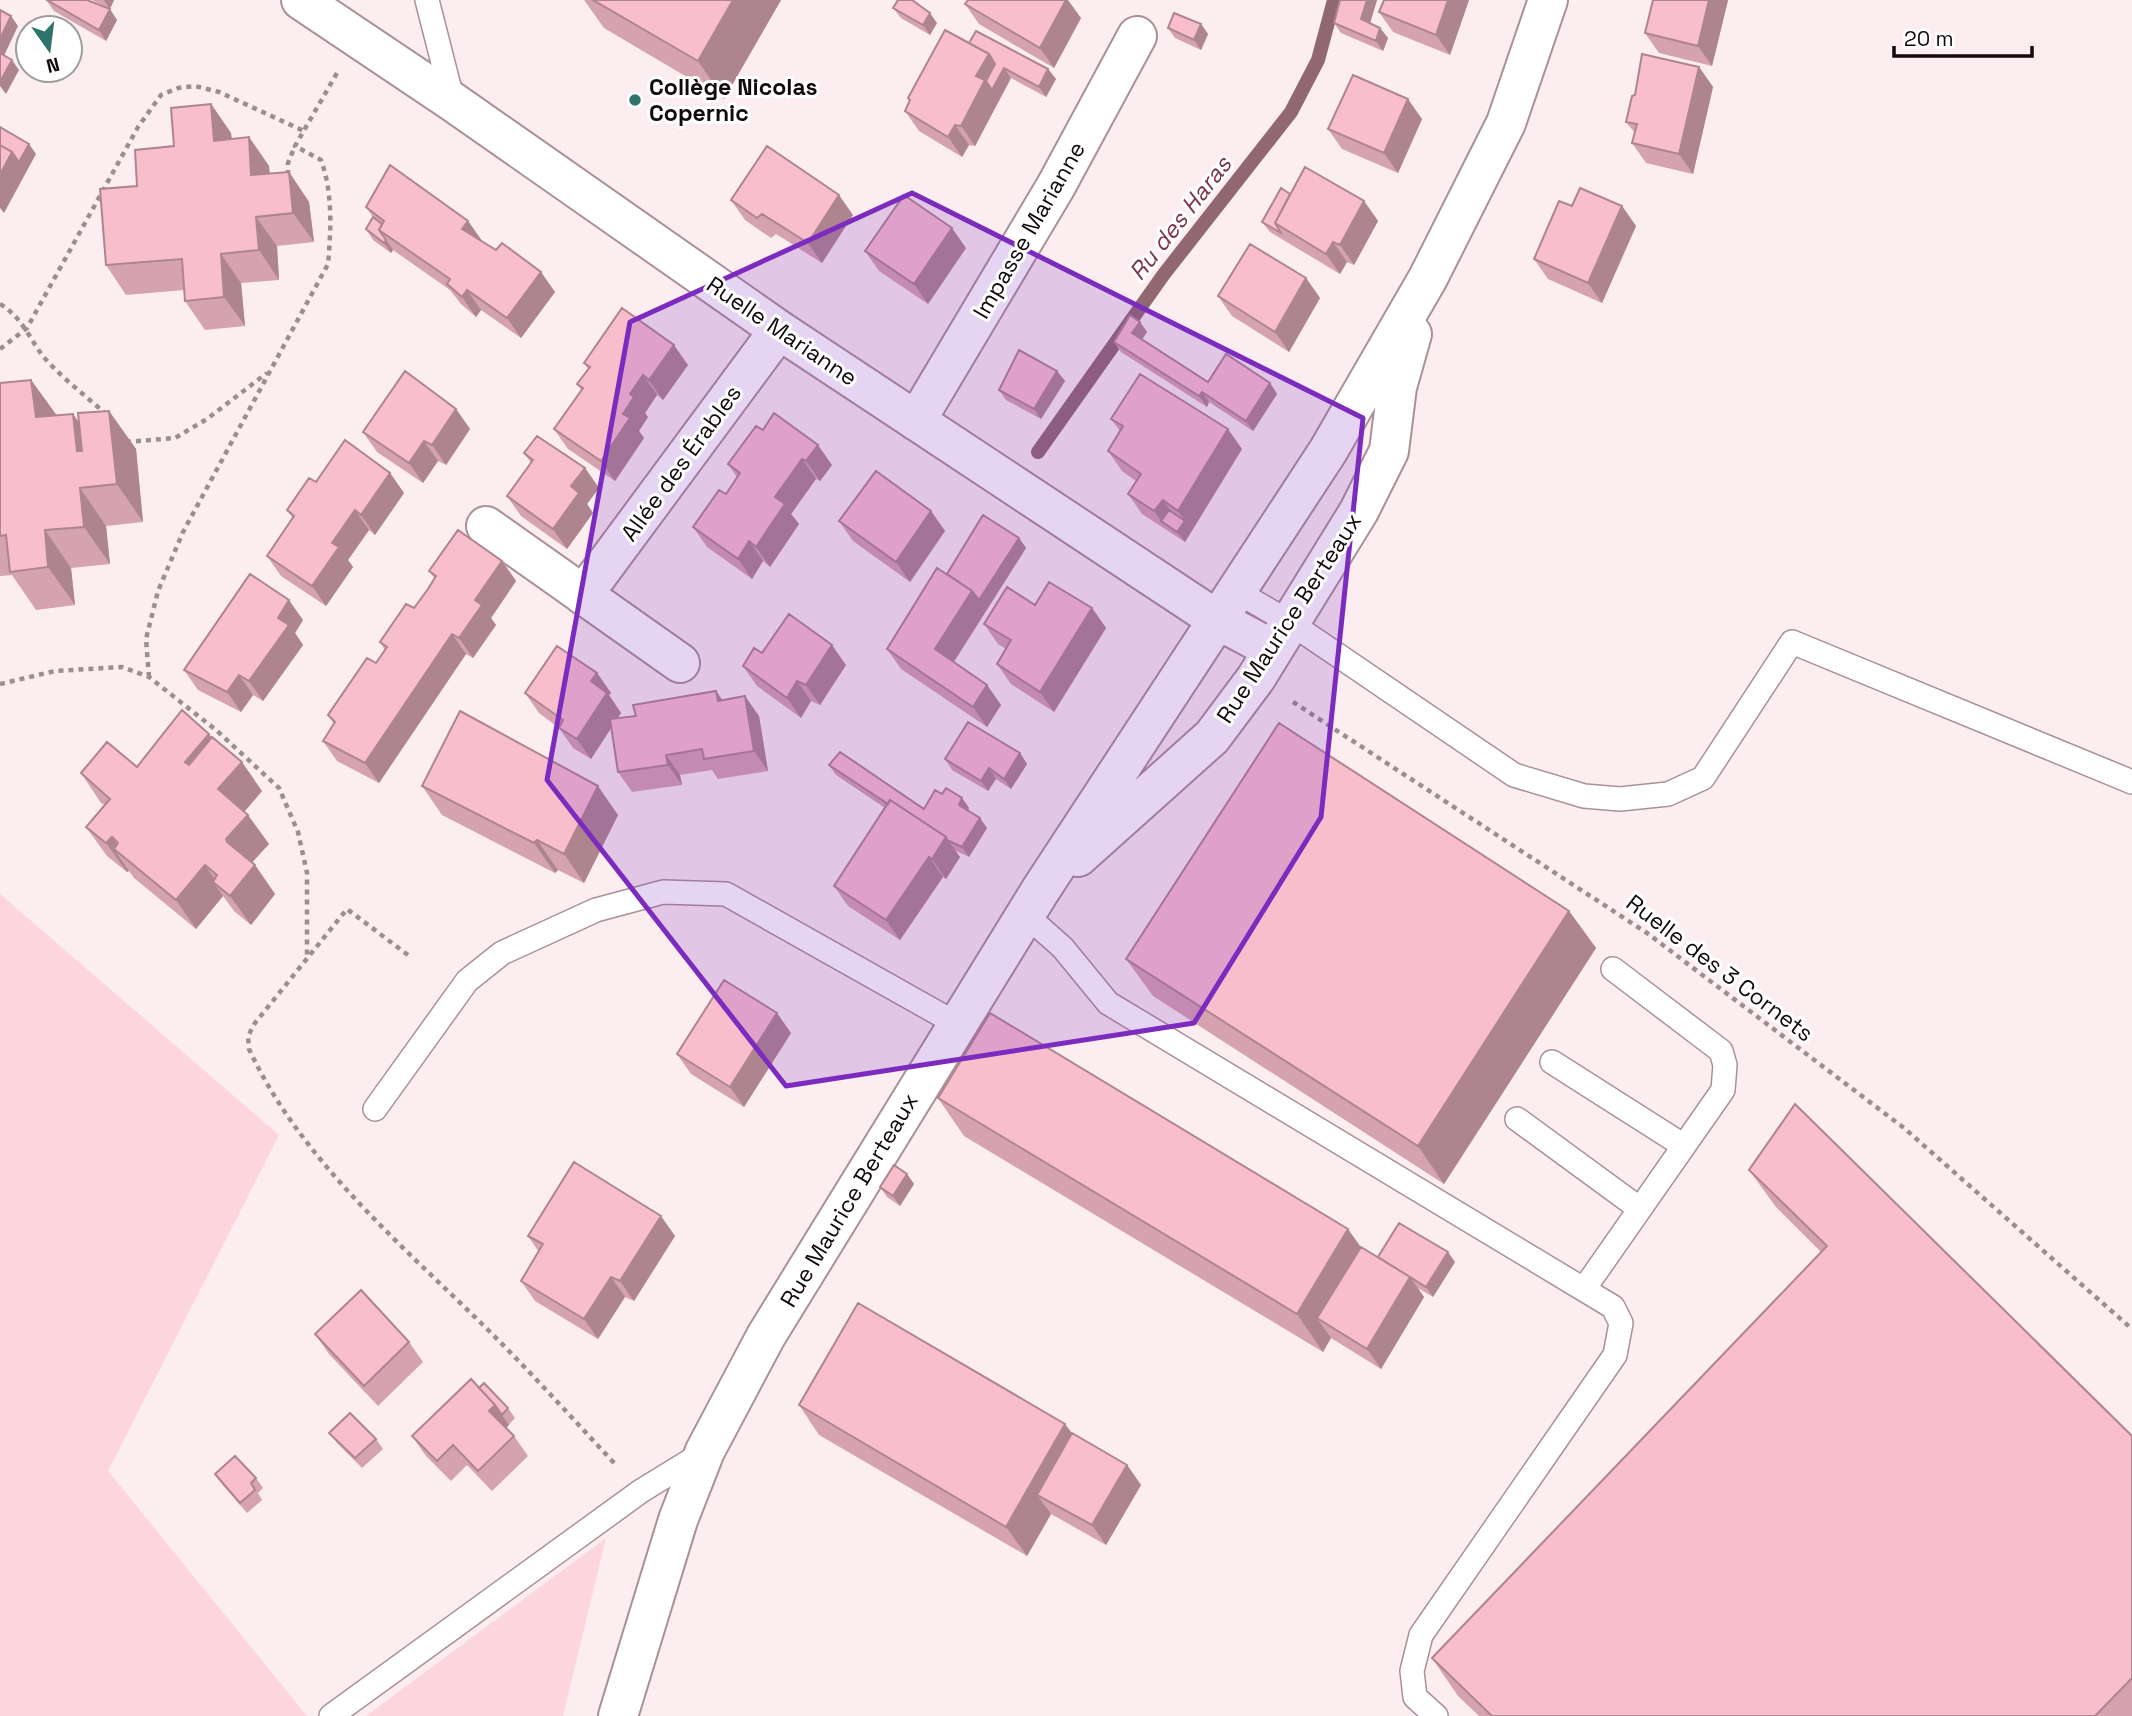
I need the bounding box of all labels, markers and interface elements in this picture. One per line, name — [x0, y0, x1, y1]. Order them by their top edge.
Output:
north arrow — [14, 14, 84, 84]
scale bar — [1894, 14, 2032, 58]
text: 20 m — [1904, 25, 1954, 52]
text: N — [44, 51, 62, 79]
place label: Collège Nicolas Copernic — [649, 72, 818, 128]
marker: Collège Nicolas Copernic — [627, 92, 643, 108]
street label: Impasse Marianne — [966, 136, 1092, 324]
water label: Ru des Haras — [1122, 149, 1239, 286]
street label: Ruelle Marianne — [701, 270, 863, 392]
street label: Allée des Érables — [614, 379, 748, 547]
street label: Rue Maurice Berteaux — [1210, 507, 1368, 729]
street label: Ruelle des 3 Cornets — [1620, 888, 1820, 1048]
street label: Rue Maurice Berteaux — [773, 1087, 925, 1313]

